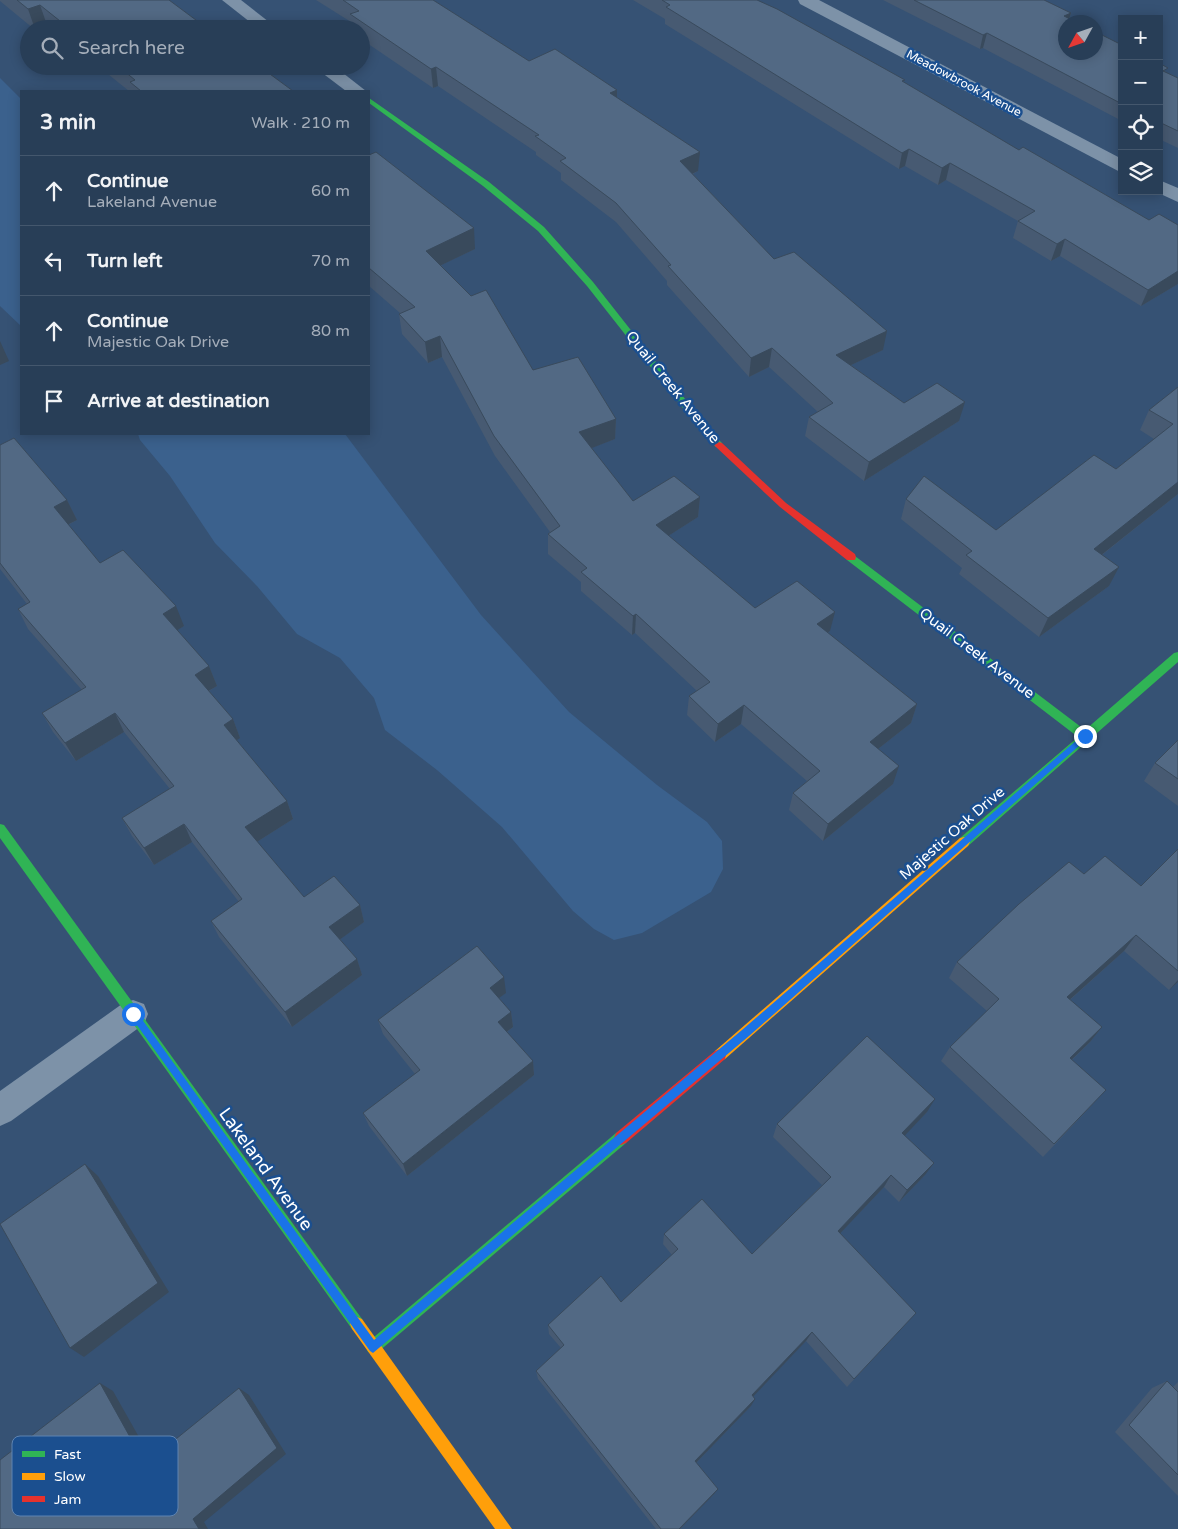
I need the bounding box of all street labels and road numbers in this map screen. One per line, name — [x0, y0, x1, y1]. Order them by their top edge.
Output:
street label: Meadowbrook Avenue — [904, 47, 1024, 119]
street label: Quail Creek Avenue — [622, 327, 724, 447]
street label: Quail Creek Avenue — [916, 604, 1038, 702]
street label: Majestic Oak Drive — [896, 783, 1008, 883]
street label: Lakeland Avenue — [214, 1103, 318, 1235]

